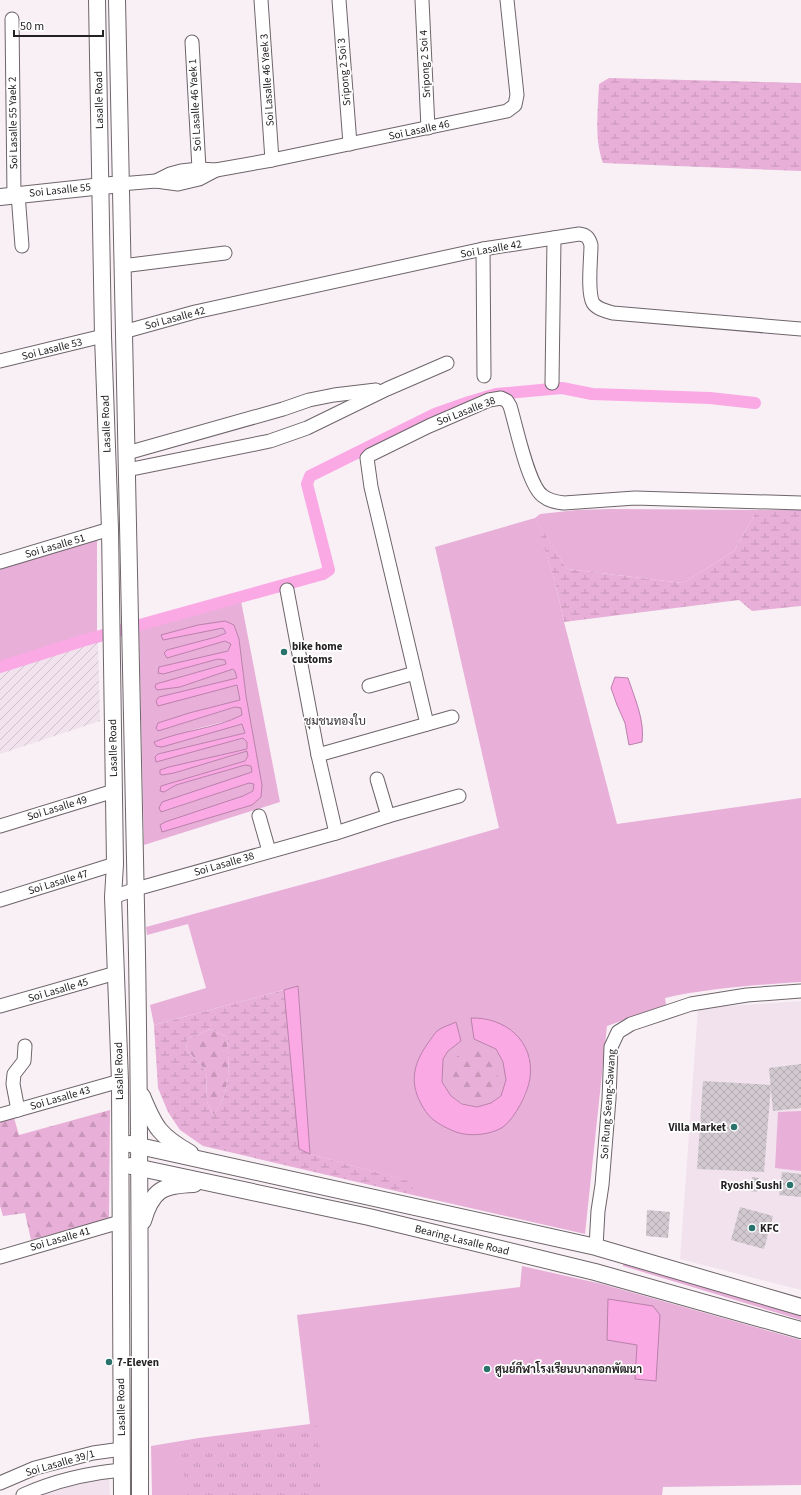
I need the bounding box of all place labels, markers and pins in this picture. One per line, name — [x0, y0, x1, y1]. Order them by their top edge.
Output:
place label: bike home customs — [292, 639, 343, 667]
marker: bike home customs — [279, 647, 289, 657]
place label: Villa Market — [667, 1120, 727, 1135]
marker: Villa Market — [729, 1122, 739, 1132]
place label: Ryoshi Sushi — [721, 1178, 782, 1193]
marker: Ryoshi Sushi — [785, 1180, 795, 1190]
place label: KFC — [760, 1221, 779, 1236]
marker: KFC — [747, 1223, 757, 1233]
place label: 7-Eleven — [117, 1355, 159, 1370]
marker: 7-Eleven — [104, 1357, 114, 1367]
place label: ศูนย์กีฬาโรงเรียนบางกอกพัฒนา — [495, 1361, 642, 1377]
marker: ศูนย์กีฬาโรงเรียนบางกอกพัฒนา — [482, 1364, 492, 1374]

